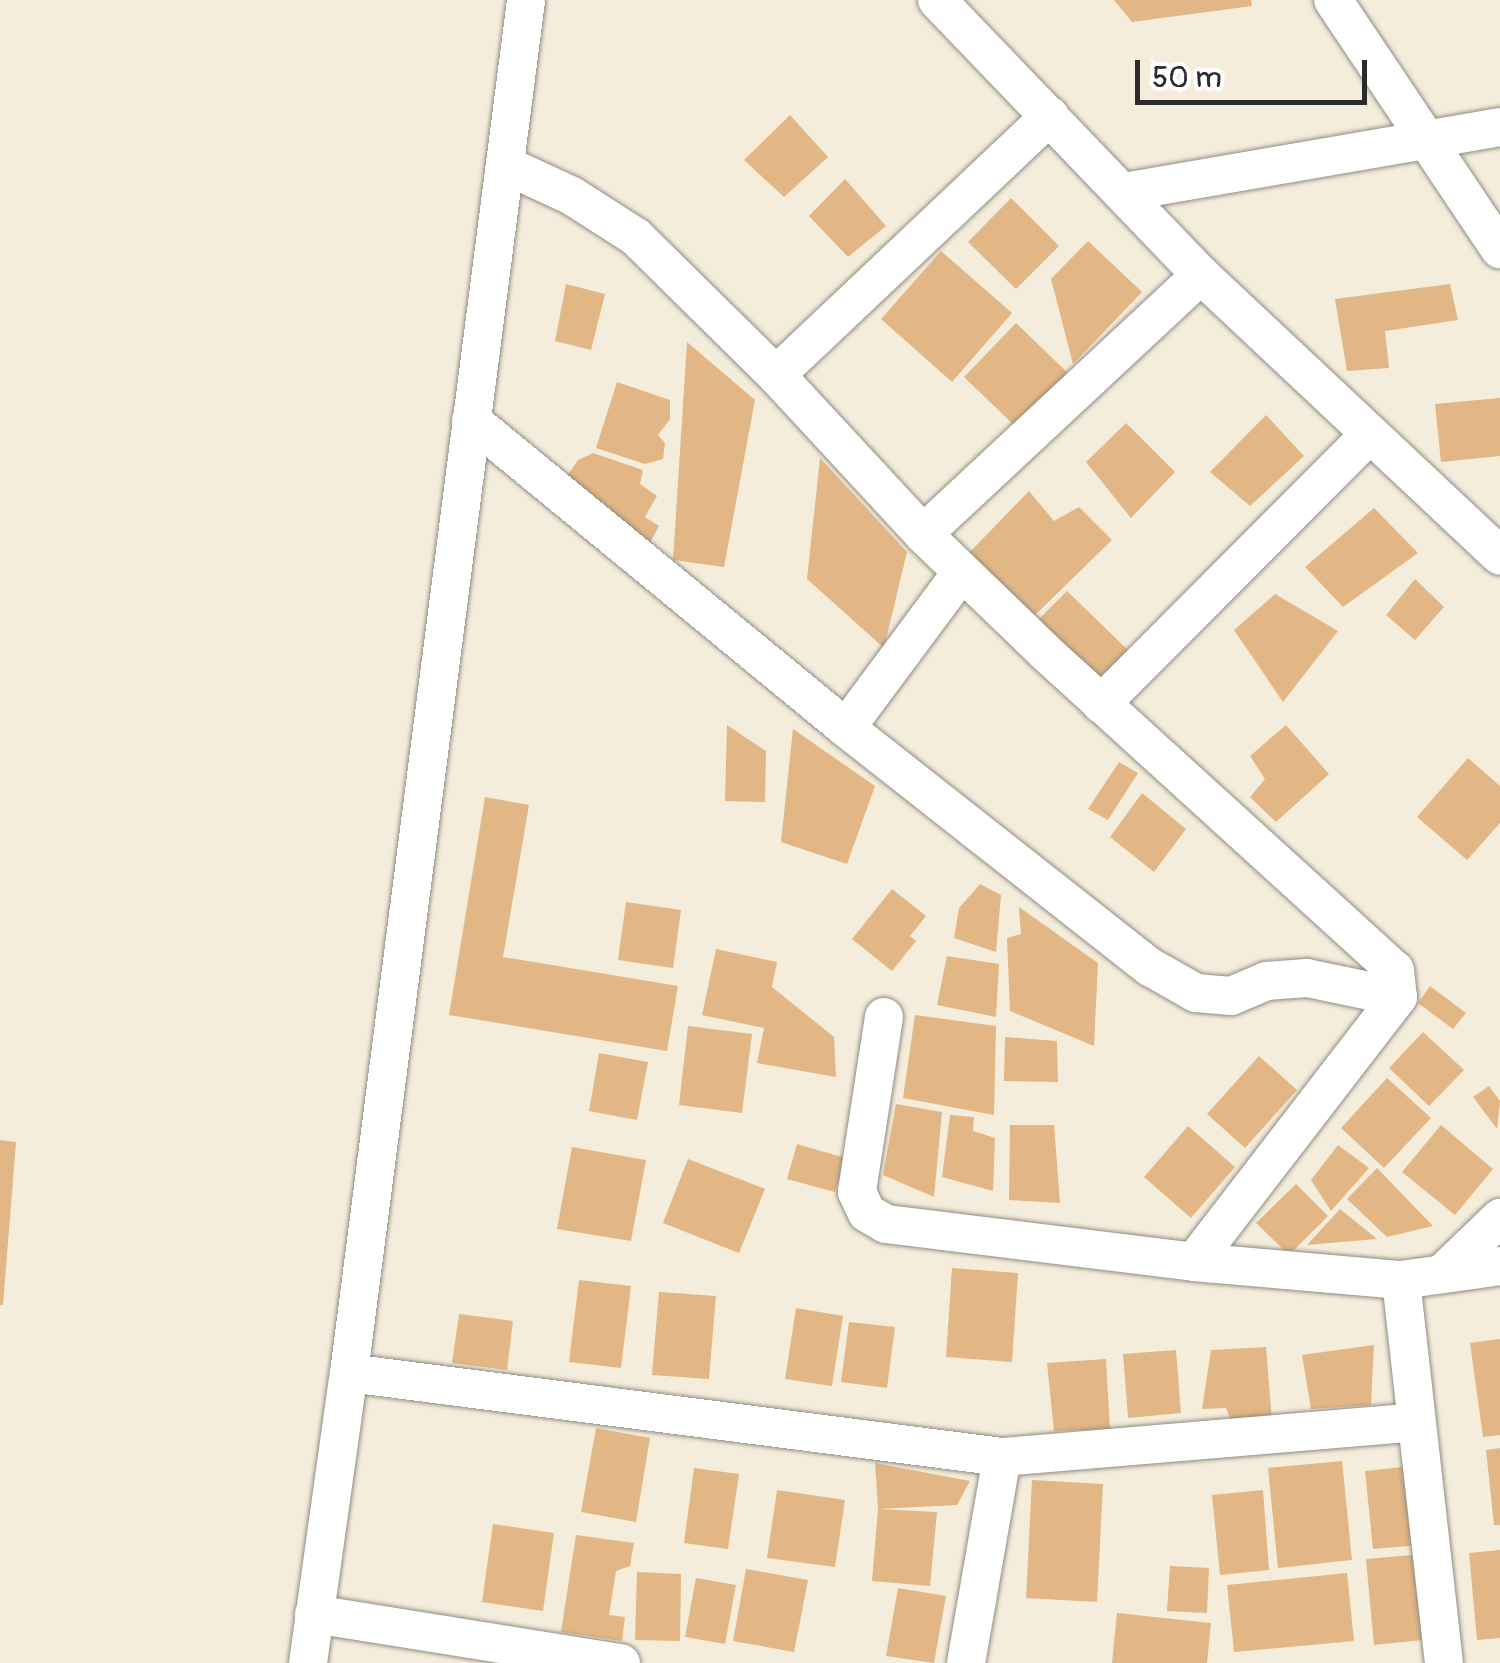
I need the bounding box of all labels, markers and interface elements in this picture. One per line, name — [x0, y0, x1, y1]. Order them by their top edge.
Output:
scale bar — [1140, 40, 1372, 102]
text: 50 m — [1152, 59, 1222, 96]

